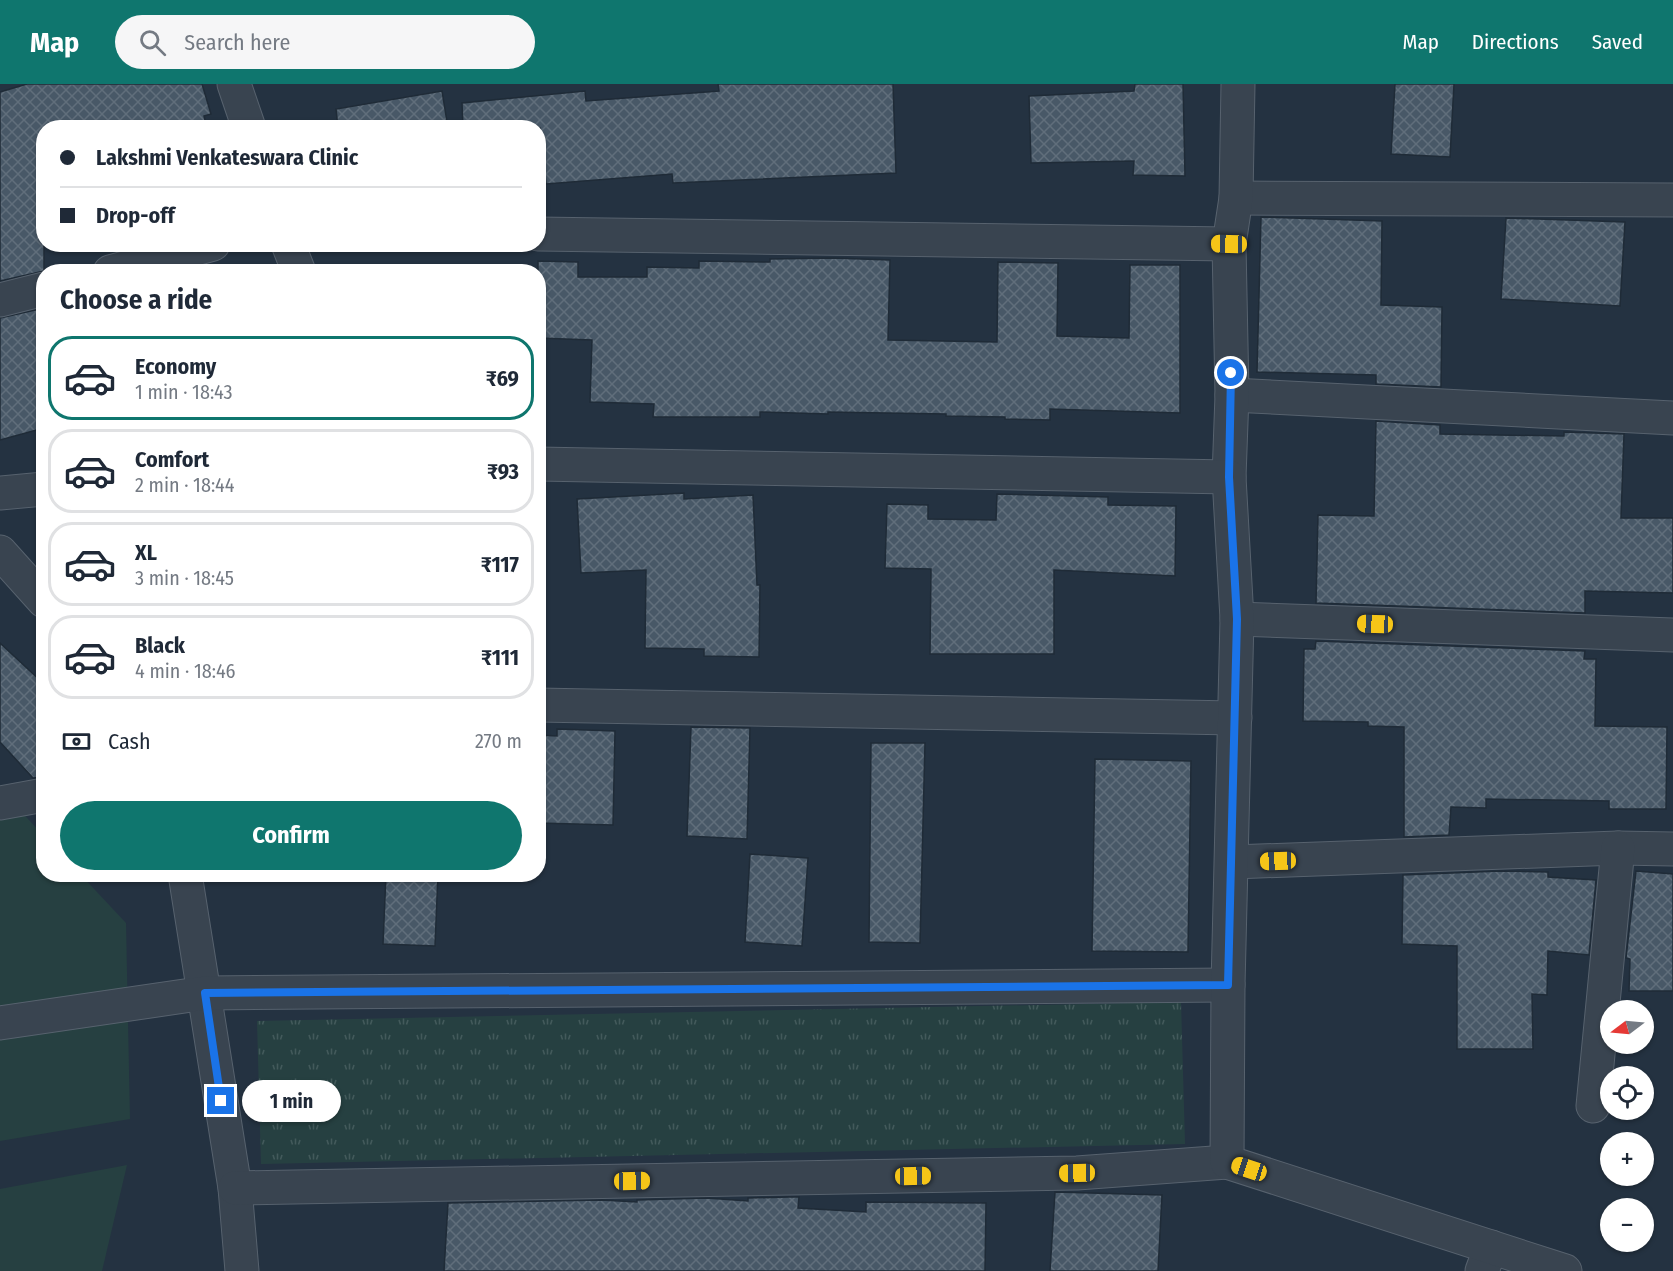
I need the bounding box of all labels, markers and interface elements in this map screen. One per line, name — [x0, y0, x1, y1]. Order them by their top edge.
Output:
search box — [115, 15, 535, 69]
text: Map — [30, 26, 79, 59]
icon: search — [136, 26, 169, 59]
text: Search here — [184, 29, 290, 56]
text: Map — [1402, 29, 1439, 55]
text: Directions — [1472, 29, 1559, 55]
text: Saved — [1592, 29, 1643, 55]
text: Lakshmi Venkateswara Clinic — [96, 144, 358, 171]
text: Drop-off — [96, 202, 175, 229]
car — [1211, 235, 1247, 253]
text: Choose a ride — [60, 284, 212, 316]
icon: car — [63, 351, 117, 405]
text: Economy — [135, 353, 216, 380]
route start — [1217, 359, 1244, 386]
text: ₹69 — [486, 365, 519, 392]
text: 1 min · 18:43 — [135, 380, 232, 404]
icon: car — [63, 444, 117, 498]
text: Comfort — [135, 446, 209, 473]
text: ₹93 — [487, 458, 519, 485]
text: 2 min · 18:44 — [135, 473, 234, 497]
icon: car — [63, 537, 117, 591]
text: XL — [135, 539, 157, 566]
text: ₹117 — [481, 551, 519, 578]
text: 3 min · 18:45 — [135, 566, 234, 590]
car — [1357, 614, 1393, 634]
icon: car — [63, 630, 117, 684]
text: Black — [135, 632, 185, 659]
text: ₹111 — [481, 644, 519, 671]
text: 4 min · 18:46 — [135, 659, 236, 683]
icon: cash — [60, 725, 93, 758]
text: Cash — [108, 728, 151, 755]
text: 270 m — [475, 729, 522, 753]
button: Confirm — [60, 801, 522, 870]
car — [1260, 851, 1296, 871]
north arrow — [1600, 1000, 1654, 1054]
map controls — [1600, 1000, 1654, 1252]
button: locate — [1600, 1066, 1654, 1120]
callout: 1 min — [242, 1080, 341, 1122]
route end — [207, 1087, 234, 1114]
text: 1 min — [270, 1089, 313, 1113]
button: + — [1600, 1132, 1654, 1186]
car — [1229, 1155, 1269, 1183]
car — [1059, 1164, 1095, 1182]
car — [895, 1167, 931, 1185]
car — [614, 1172, 650, 1190]
button: − — [1600, 1198, 1654, 1252]

